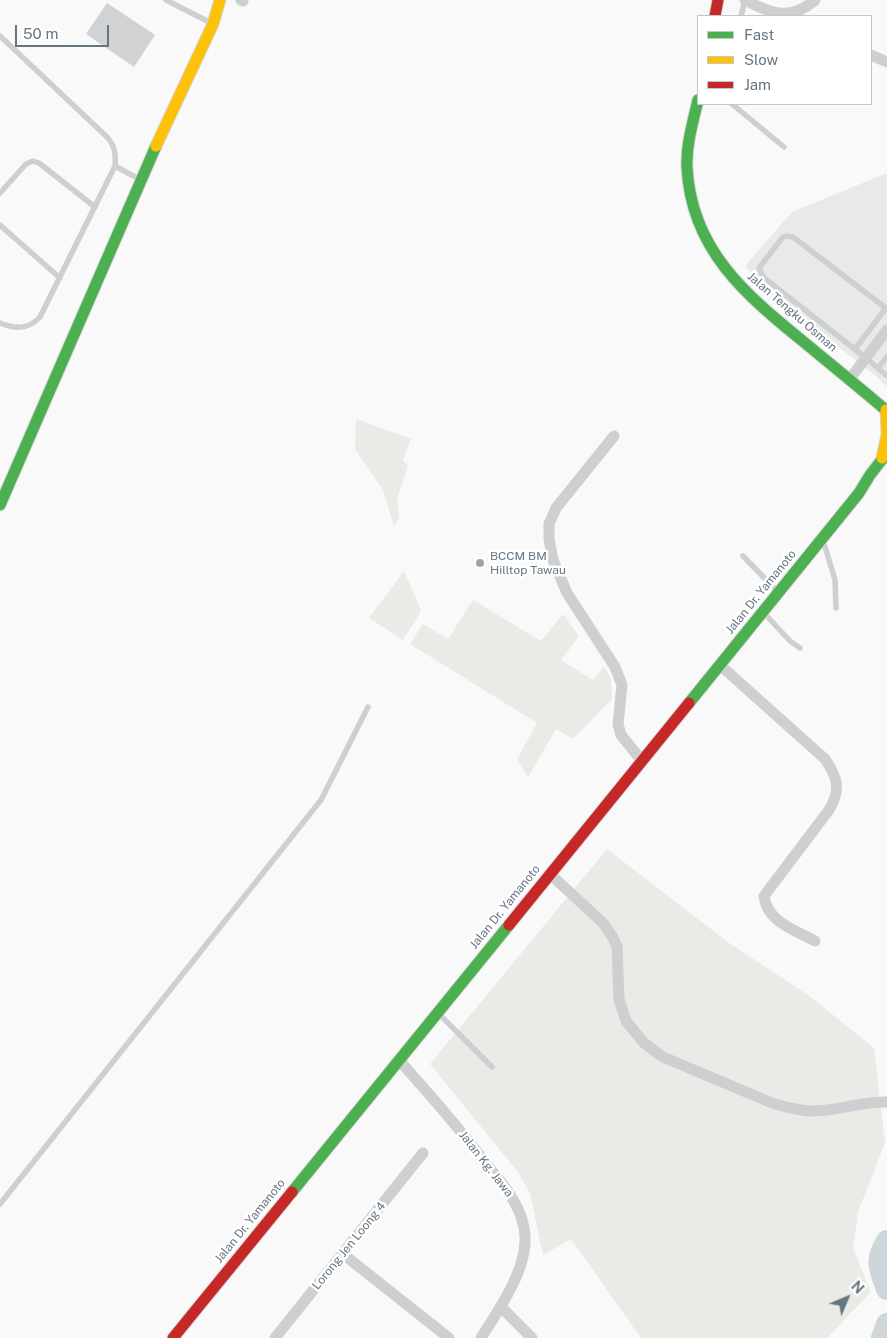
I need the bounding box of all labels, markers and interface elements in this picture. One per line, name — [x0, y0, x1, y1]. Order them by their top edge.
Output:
scale bar — [18, 15, 111, 47]
legend — [697, 15, 872, 105]
text: 50 m — [23, 25, 58, 42]
text: Fast — [744, 26, 774, 43]
text: Slow — [744, 51, 778, 68]
text: Jam — [744, 76, 771, 93]
street label: Jalan Tengku Osman — [744, 269, 840, 355]
street label: Jalan Dr. Yamanoto — [723, 547, 799, 637]
place label: BCCM BM Hilltop Tawau — [490, 549, 566, 577]
marker: BCCM BM Hilltop Tawau — [474, 557, 486, 569]
street label: Jalan Dr. Yamanoto — [467, 862, 543, 952]
street label: Jalan Kg. Jawa — [456, 1128, 516, 1200]
street label: Jalan Dr. Yamanoto — [212, 1176, 288, 1266]
street label: Lorong Jen Loong 4 — [309, 1199, 389, 1293]
north arrow — [822, 1273, 872, 1323]
text: N — [848, 1278, 867, 1297]

